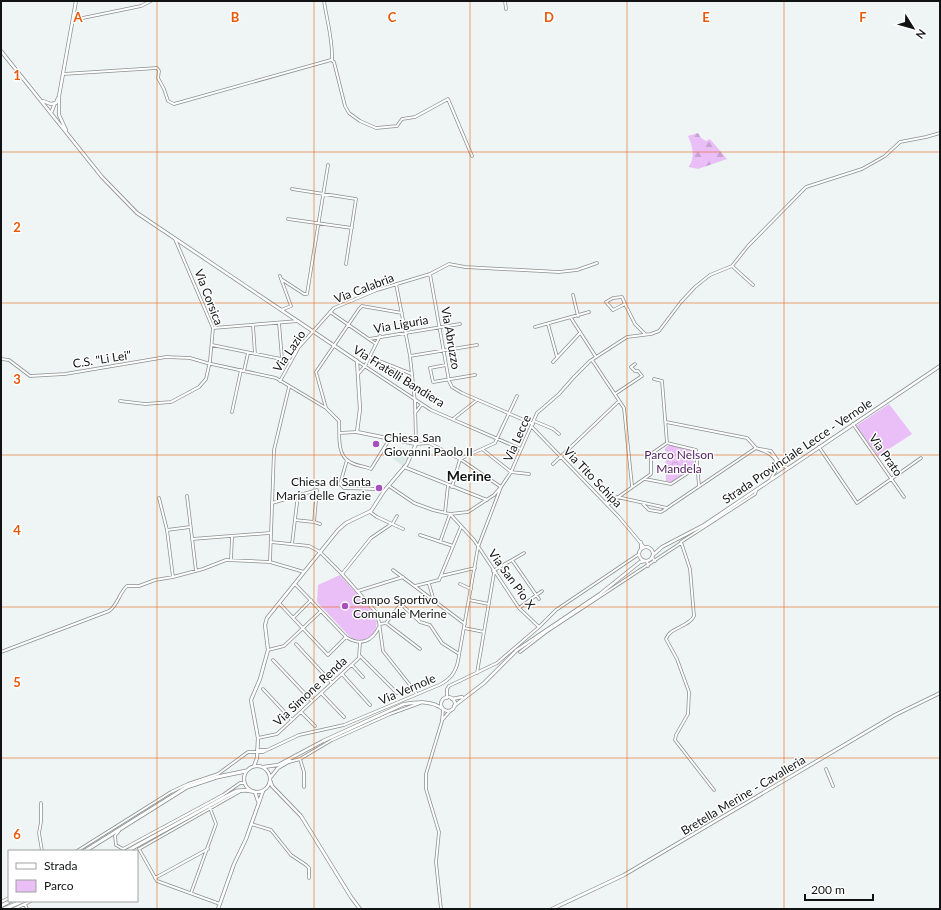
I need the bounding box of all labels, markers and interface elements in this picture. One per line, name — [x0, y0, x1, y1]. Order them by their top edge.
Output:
north arrow — [893, 8, 933, 48]
text: A — [72, 9, 83, 25]
text: B — [231, 9, 240, 25]
text: C — [388, 9, 397, 25]
text: D — [544, 9, 554, 25]
text: E — [702, 9, 710, 25]
text: F — [859, 9, 867, 25]
text: N — [914, 27, 929, 42]
text: 1 — [13, 67, 21, 83]
text: 2 — [13, 219, 21, 235]
street label: Via Corsica — [191, 267, 227, 327]
street label: Via Calabria — [332, 270, 396, 306]
street label: Via Abruzzo — [438, 306, 464, 371]
street label: Via Liguria — [373, 312, 430, 336]
street label: Via Lazio — [270, 327, 309, 375]
street label: Via Fratelli Bandiera — [350, 342, 448, 410]
street label: C.S. "Li Lei" — [72, 347, 132, 371]
text: 3 — [13, 371, 21, 387]
street label: Strada Provinciale Lecce - Vernole — [719, 395, 875, 507]
street label: Via Lecce — [500, 412, 534, 464]
place label: Chiesa San Giovanni Paolo II — [384, 430, 473, 459]
street label: Via Prato — [866, 431, 906, 479]
marker: Chiesa San Giovanni Paolo II — [371, 439, 381, 449]
street label: Via Tito Schipa — [560, 444, 626, 510]
park label: Parco Nelson Mandela — [644, 447, 714, 476]
district label: Merine — [447, 467, 492, 484]
place label: Chiesa di Santa Maria delle Grazie — [276, 474, 371, 503]
marker: Chiesa di Santa Maria delle Grazie — [374, 483, 384, 493]
text: 4 — [13, 522, 21, 538]
street label: Via San Pio X — [485, 546, 539, 612]
place label: Campo Sportivo Comunale Merine — [353, 592, 447, 621]
marker: Campo Sportivo Comunale Merine — [340, 601, 350, 611]
street label: Via Simone Renda — [270, 653, 350, 729]
street label: Via Vernole — [376, 670, 438, 708]
text: 5 — [13, 674, 21, 690]
street label: Bretella Merine - Cavalleria — [678, 752, 808, 838]
text: 6 — [13, 826, 21, 842]
legend — [8, 850, 138, 902]
text: Strada — [44, 858, 77, 873]
scale bar — [805, 876, 873, 902]
text: Parco — [44, 878, 74, 893]
text: 200 m — [811, 882, 845, 897]

